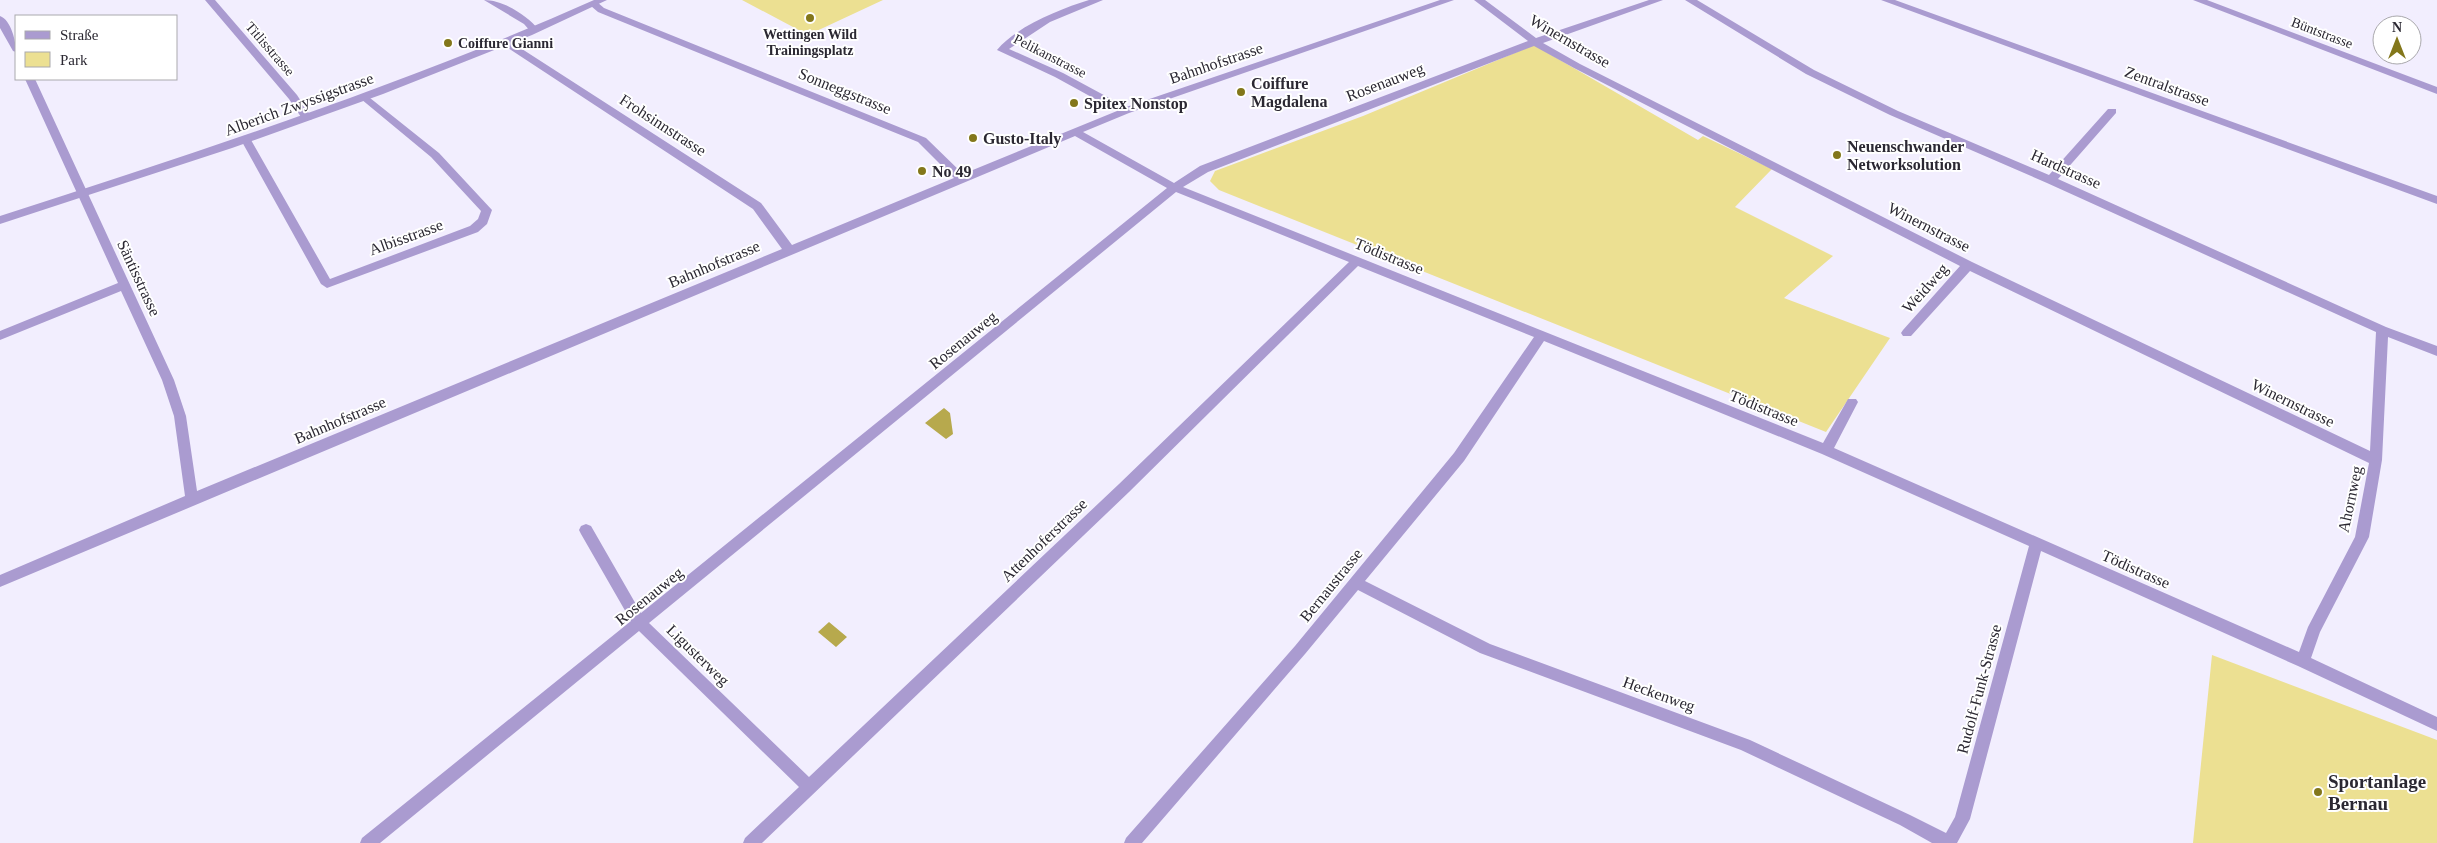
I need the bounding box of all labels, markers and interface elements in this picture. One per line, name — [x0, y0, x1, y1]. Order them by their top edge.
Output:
street label: Winernstrasse — [1527, 11, 1613, 71]
marker: Wettingen Wild Trainingsplatz — [804, 12, 816, 24]
street label: Büntstrasse — [2289, 14, 2355, 52]
legend — [15, 15, 178, 80]
north arrow — [2372, 15, 2422, 65]
street label: Titlisstrasse — [243, 19, 297, 79]
text: N — [2392, 20, 2402, 35]
text: Straße — [60, 27, 99, 43]
place label: Wettingen Wild Trainingsplatz — [763, 27, 857, 58]
street label: Pelikanstrasse — [1011, 31, 1089, 81]
place label: Coiffure Gianni — [458, 36, 553, 51]
marker: Coiffure Gianni — [442, 37, 454, 49]
street label: Bahnhofstrasse — [1167, 39, 1265, 87]
text: Park — [60, 52, 88, 68]
street label: Rosenauweg — [1344, 59, 1427, 106]
street label: Zentralstrasse — [2122, 63, 2212, 109]
street label: Sonneggstrasse — [796, 65, 894, 118]
street label: Alberich Zwyssigstrasse — [222, 69, 376, 140]
place label: Coiffure Magdalena — [1251, 75, 1327, 111]
marker: Coiffure Magdalena — [1235, 86, 1247, 98]
street label: Frohsinnstrasse — [617, 91, 709, 159]
place label: Spitex Nonstop — [1084, 95, 1188, 113]
marker: Spitex Nonstop — [1068, 97, 1080, 109]
place label: Gusto-Italy — [983, 130, 1061, 148]
marker: Gusto-Italy — [967, 132, 979, 144]
place label: Neuenschwander Networksolution — [1847, 138, 1964, 173]
street label: Hardstrasse — [2028, 146, 2104, 192]
marker: Neuenschwander Networksolution — [1831, 149, 1843, 161]
place label: No 49 — [932, 163, 972, 180]
marker: No 49 — [916, 165, 928, 177]
street label: Winernstrasse — [1885, 199, 1973, 255]
street label: Albisstrasse — [367, 216, 445, 258]
street label: Tödistrasse — [1352, 234, 1426, 278]
street label: Säntisstrasse — [114, 237, 164, 319]
street label: Bahnhofstrasse — [666, 237, 762, 291]
street label: Weidweg — [1899, 260, 1952, 317]
street label: Rosenauweg — [926, 308, 1001, 373]
street label: Winernstrasse — [2249, 376, 2337, 430]
street label: Tödistrasse — [1727, 386, 1801, 430]
street label: Bahnhofstrasse — [292, 393, 388, 447]
street label: Ahornweg — [2335, 464, 2366, 534]
street label: Attenhoferstrasse — [998, 495, 1090, 585]
street label: Bernaustrasse — [1296, 545, 1366, 625]
street label: Tödistrasse — [2099, 546, 2173, 592]
street label: Rosenauweg — [612, 564, 687, 629]
street label: Ligusterweg — [663, 621, 733, 690]
street label: Rudolf-Funk-Strasse — [1954, 622, 2004, 756]
street label: Heckenweg — [1620, 673, 1697, 716]
place label: Sportanlage Bernau — [2328, 771, 2426, 814]
marker: Sportanlage Bernau — [2312, 786, 2324, 798]

